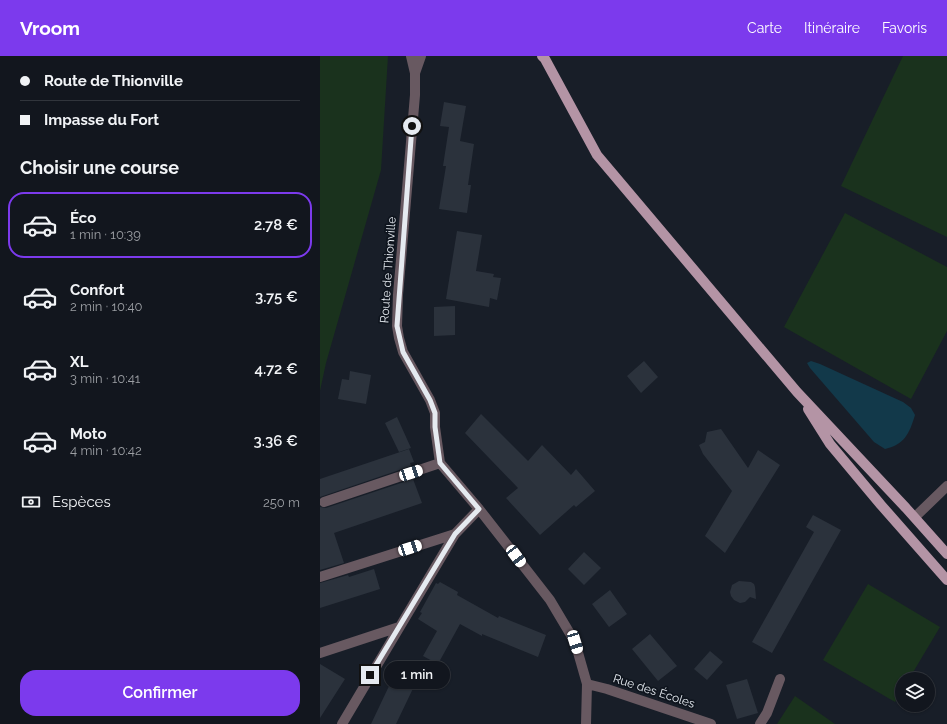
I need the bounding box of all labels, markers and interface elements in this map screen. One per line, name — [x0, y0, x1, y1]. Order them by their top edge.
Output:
text: Vroom — [20, 17, 80, 39]
text: Carte — [747, 20, 782, 36]
text: Itinéraire — [804, 20, 860, 36]
text: Favoris — [882, 20, 927, 36]
text: Route de Thionville — [44, 72, 183, 90]
text: Impasse du Fort — [44, 111, 159, 129]
route start — [403, 117, 421, 135]
text: Choisir une course — [20, 157, 179, 178]
icon: car — [22, 207, 58, 243]
text: Éco — [70, 209, 96, 227]
text: 2.78 € — [254, 216, 298, 234]
street label: Route de Thionville — [377, 216, 399, 324]
text: 1 min · 10:39 — [70, 227, 141, 242]
icon: car — [22, 279, 58, 315]
text: Confort — [70, 281, 124, 299]
text: 3.75 € — [255, 288, 298, 306]
text: 2 min · 10:40 — [70, 299, 143, 314]
icon: car — [22, 351, 58, 387]
text: XL — [70, 353, 88, 371]
text: 4.72 € — [255, 360, 298, 378]
text: 3 min · 10:41 — [70, 371, 140, 386]
icon: car — [22, 423, 58, 459]
text: Moto — [70, 425, 107, 443]
text: 3.36 € — [254, 432, 298, 450]
text: 4 min · 10:42 — [70, 443, 142, 458]
car — [398, 464, 424, 482]
icon: cash — [20, 491, 42, 513]
text: Espèces — [52, 493, 111, 511]
text: 250 m — [263, 495, 300, 510]
car — [397, 539, 423, 557]
car — [504, 543, 528, 569]
car — [566, 629, 584, 655]
callout: 1 min — [384, 661, 450, 689]
route end — [361, 666, 379, 684]
text: 1 min — [401, 667, 433, 682]
button: Confirmer — [20, 670, 300, 716]
street label: Rue des Écoles — [611, 671, 697, 711]
map controls — [895, 672, 935, 712]
button: layers — [895, 672, 935, 712]

